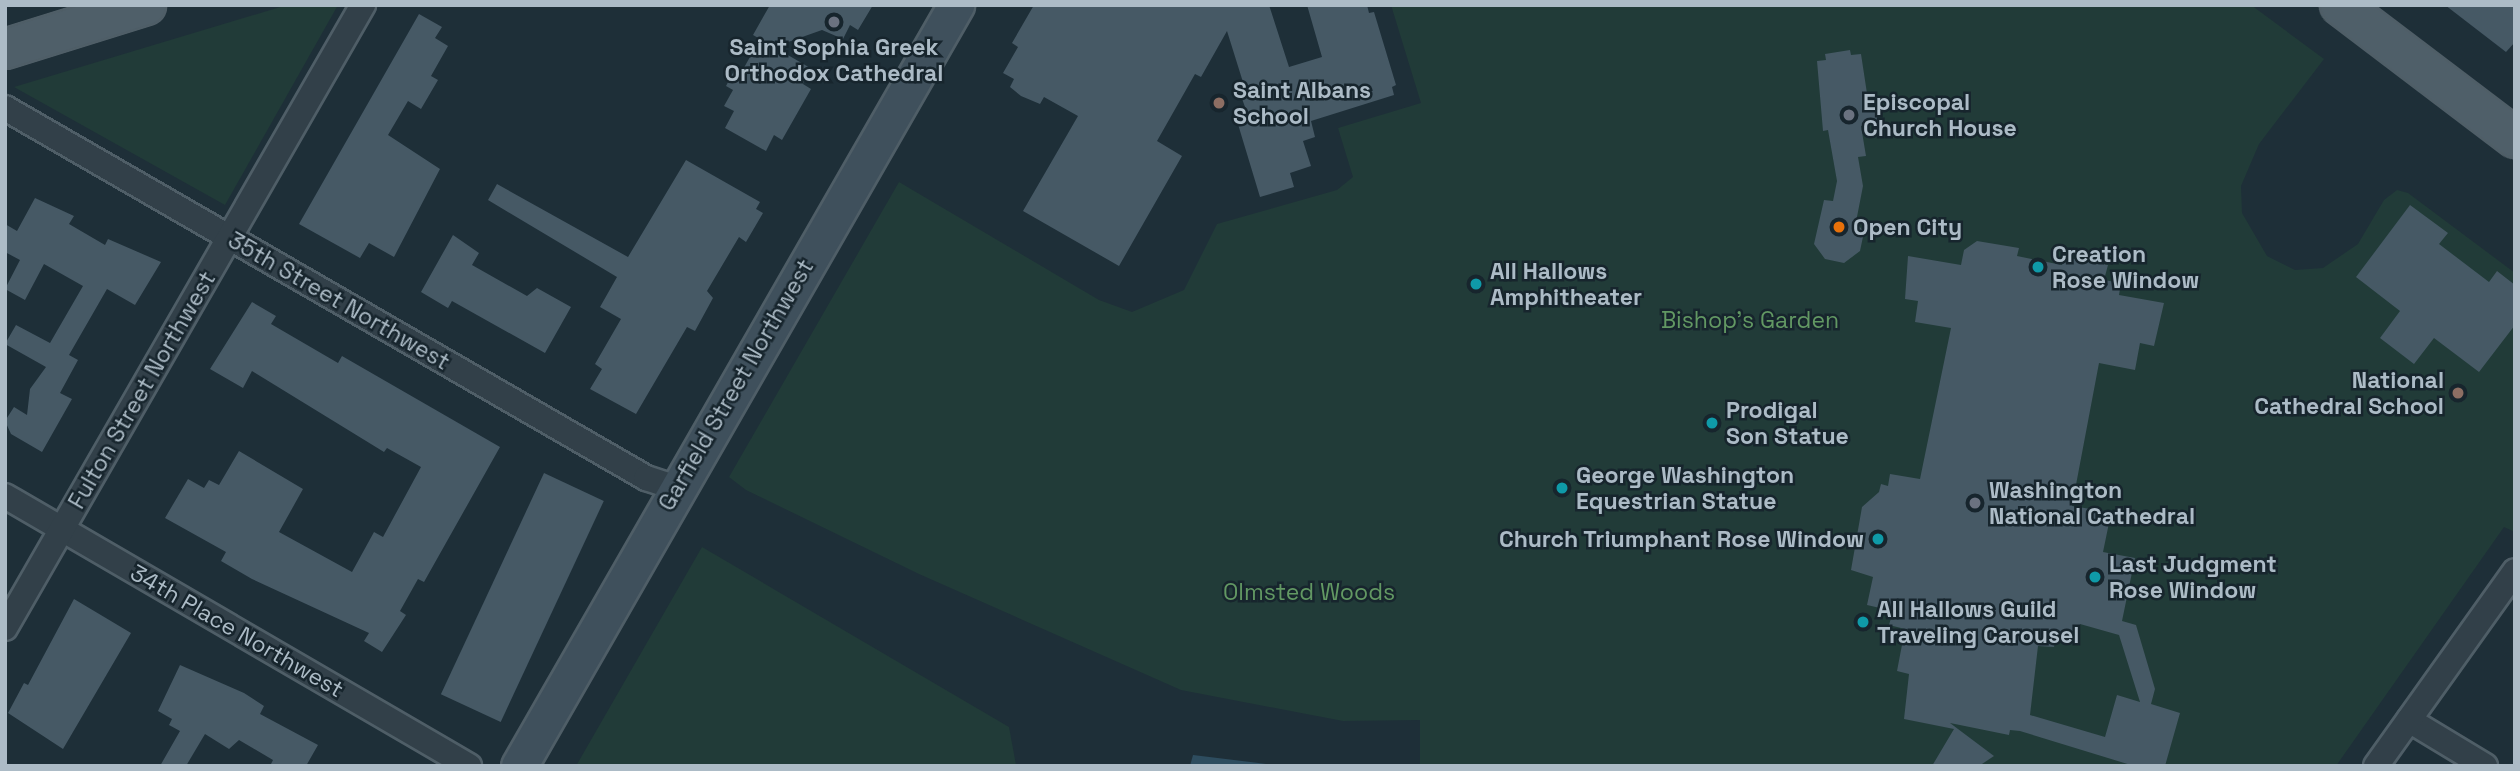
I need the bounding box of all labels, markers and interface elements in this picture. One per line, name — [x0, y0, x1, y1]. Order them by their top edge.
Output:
marker: Saint Sophia Greek Orthodox Cathedral — [826, 14, 842, 30]
place label: Saint Sophia Greek Orthodox Cathedral — [725, 33, 943, 87]
place label: Saint Albans School — [1233, 76, 1371, 130]
place label: Episcopal Church House — [1863, 88, 2017, 142]
marker: Saint Albans School — [1211, 95, 1227, 111]
marker: Episcopal Church House — [1841, 107, 1857, 123]
place label: Open City — [1853, 213, 1962, 241]
marker: Open City — [1831, 219, 1847, 235]
street label: 35th Street Northwest — [223, 226, 455, 376]
place label: Creation Rose Window — [2052, 240, 2199, 294]
street label: Garfield Street Northwest — [653, 254, 819, 516]
place label: All Hallows Amphitheater — [1490, 257, 1642, 311]
marker: Creation Rose Window — [2030, 259, 2046, 275]
street label: Fulton Street Northwest — [63, 266, 221, 514]
marker: All Hallows Amphitheater — [1468, 276, 1484, 292]
park label: Bishop’s Garden — [1661, 306, 1839, 334]
place label: National Cathedral School — [2254, 366, 2444, 420]
marker: National Cathedral School — [2450, 385, 2466, 401]
place label: Prodigal Son Statue — [1726, 396, 1849, 450]
marker: Prodigal Son Statue — [1704, 415, 1720, 431]
place label: George Washington Equestrian Statue — [1576, 461, 1794, 515]
place label: Washington National Cathedral — [1989, 476, 2195, 530]
marker: George Washington Equestrian Statue — [1554, 480, 1570, 496]
marker: Washington National Cathedral — [1967, 495, 1983, 511]
place label: Church Triumphant Rose Window — [1498, 525, 1864, 553]
marker: Church Triumphant Rose Window — [1870, 531, 1886, 547]
place label: Last Judgment Rose Window — [2109, 550, 2277, 604]
street label: 34th Place Northwest — [126, 559, 348, 703]
marker: Last Judgment Rose Window — [2087, 569, 2103, 585]
park label: Olmsted Woods — [1223, 578, 1395, 606]
place label: All Hallows Guild Traveling Carousel — [1877, 595, 2079, 649]
marker: All Hallows Guild Traveling Carousel — [1855, 614, 1871, 630]

